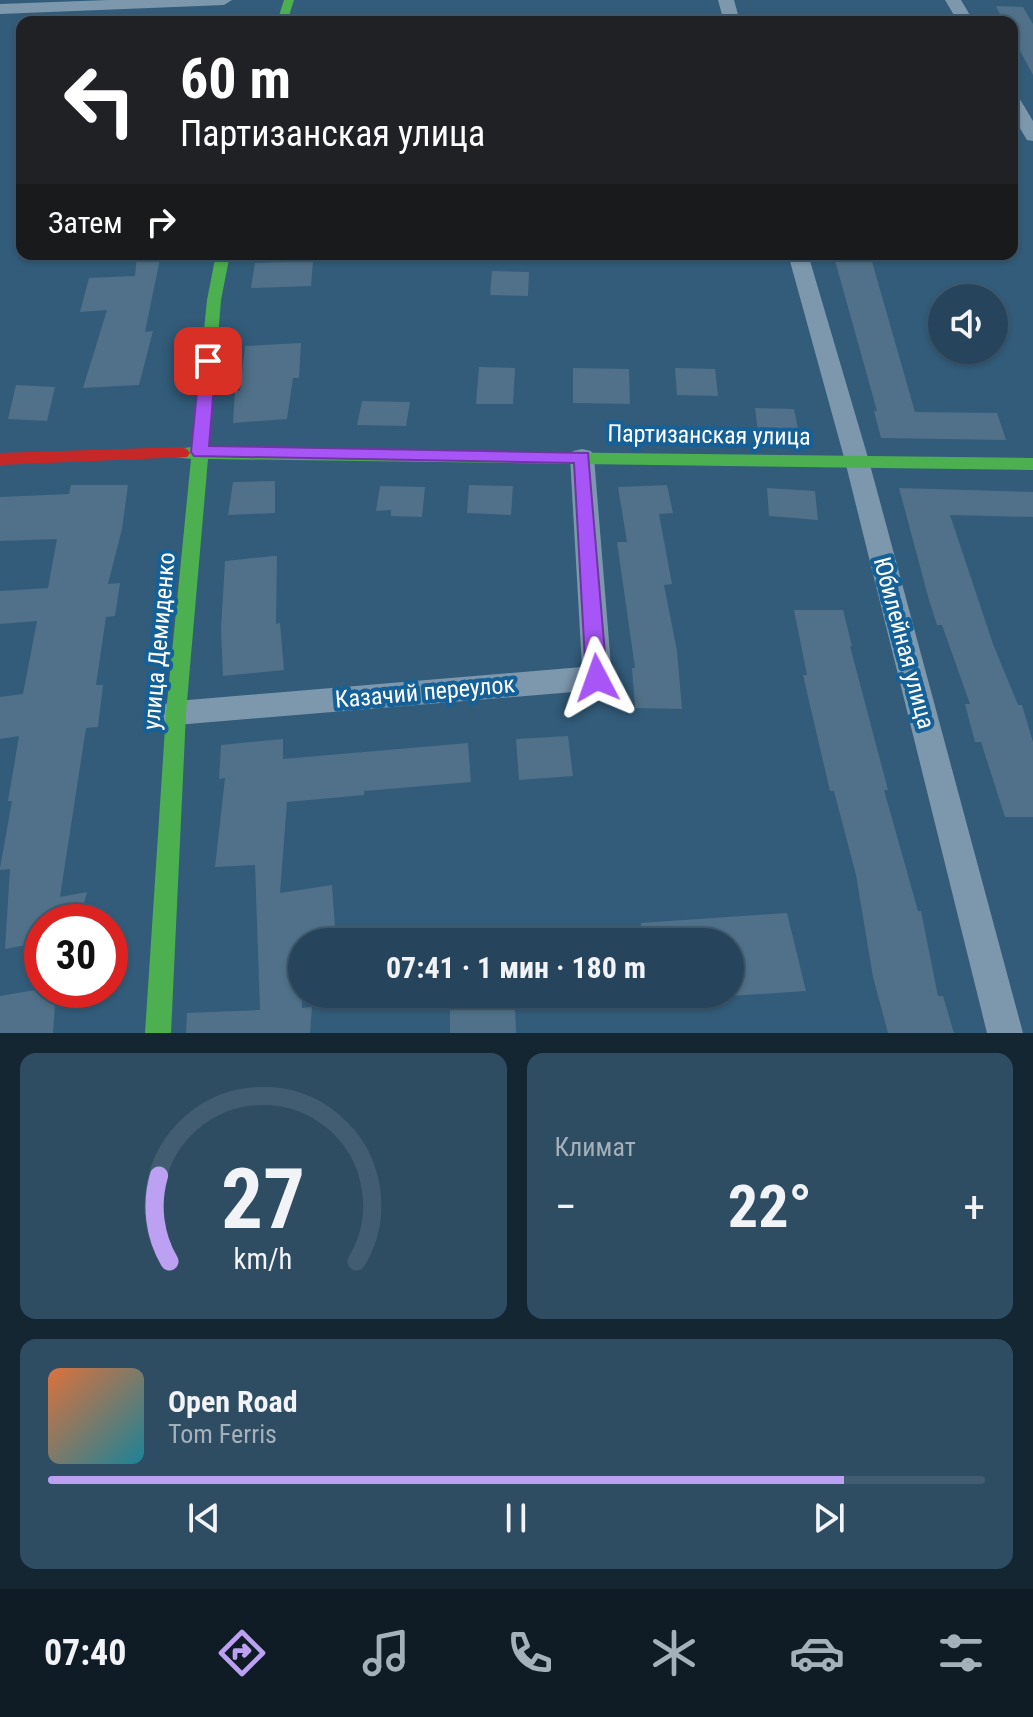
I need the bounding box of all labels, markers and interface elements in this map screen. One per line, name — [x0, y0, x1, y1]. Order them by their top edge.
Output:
text: 60 m — [180, 46, 291, 112]
icon: left — [48, 48, 152, 152]
text: Партизанская улица — [180, 113, 485, 155]
icon: right — [139, 200, 183, 244]
text: Затем — [48, 205, 123, 240]
map controls — [928, 284, 1008, 364]
button: sound — [928, 284, 1008, 364]
pin — [174, 327, 242, 395]
icon: arrive — [186, 339, 230, 383]
street label: Партизанская улица — [607, 419, 811, 451]
street label: улица Демиденко — [137, 551, 181, 731]
street label: Юбилейная улица — [868, 554, 940, 732]
position arrow — [555, 636, 639, 720]
street label: Казачий переулок — [334, 670, 517, 714]
speed limit sign: 30 — [24, 904, 128, 1008]
text: 07:41 · 1 мин · 180 m — [386, 950, 646, 985]
text: Климат — [555, 1132, 636, 1162]
text: 27 — [221, 1151, 305, 1248]
text: 22° — [728, 1171, 812, 1242]
text: − — [555, 1181, 577, 1233]
text: + — [963, 1181, 985, 1233]
text: km/h — [234, 1242, 293, 1276]
text: Open Road — [168, 1384, 298, 1419]
text: Tom Ferris — [168, 1419, 277, 1449]
icon: previous — [182, 1496, 226, 1540]
icon: pause — [494, 1496, 538, 1540]
icon: next — [807, 1496, 851, 1540]
icon: directions — [214, 1625, 270, 1681]
icon: music — [358, 1625, 414, 1681]
icon: phone — [502, 1625, 558, 1681]
icon: climate — [646, 1625, 702, 1681]
icon: car — [789, 1625, 845, 1681]
icon: filters — [933, 1625, 989, 1681]
text: 07:40 — [44, 1632, 127, 1674]

